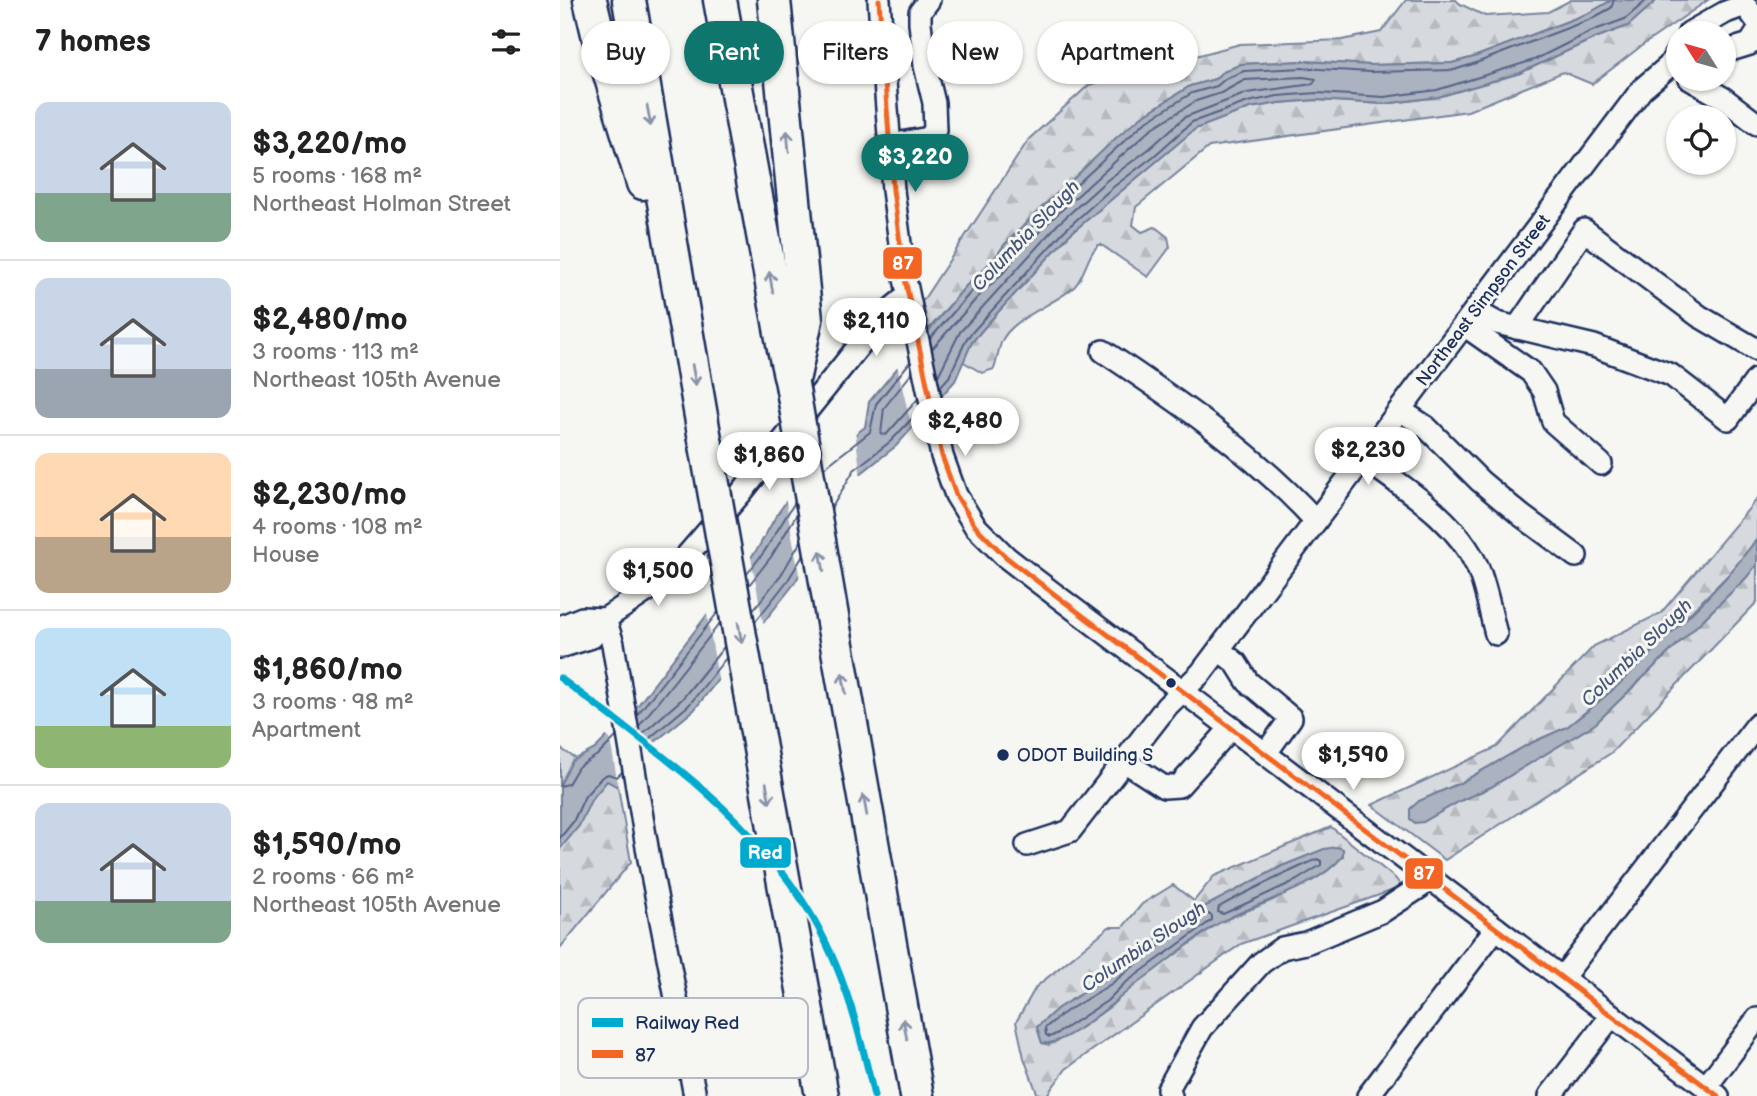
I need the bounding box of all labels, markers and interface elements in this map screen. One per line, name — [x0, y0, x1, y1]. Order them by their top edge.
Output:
chip: Buy — [581, 21, 670, 84]
chip: Rent — [684, 21, 784, 84]
chip: Filters — [798, 21, 913, 84]
chip: New — [927, 21, 1023, 84]
chip: Apartment — [1037, 21, 1198, 84]
north arrow — [1666, 21, 1736, 91]
map controls — [1666, 21, 1736, 175]
icon: filters — [487, 23, 525, 61]
text: 7 homes — [35, 24, 151, 60]
one-way arrow — [643, 104, 656, 127]
button: locate — [1666, 105, 1736, 175]
text: $3,220/mo — [252, 126, 407, 162]
icon: home — [91, 130, 175, 214]
one-way arrow — [781, 130, 794, 152]
pin: $3,220 — [858, 134, 972, 194]
text: $3,220 — [877, 143, 953, 171]
text: 5 rooms · 168 m² — [252, 162, 422, 190]
water label: Columbia Slough — [967, 176, 1085, 296]
text: Northeast Holman Street — [252, 190, 511, 218]
street label: Northeast Simpson Street — [1412, 210, 1555, 390]
line badge: 87 — [882, 246, 923, 280]
text: 87 — [892, 253, 914, 276]
one-way arrow — [764, 271, 777, 293]
pin: $2,110 — [819, 298, 933, 358]
text: $2,480/mo — [252, 302, 408, 338]
icon: home — [91, 306, 175, 390]
text: $2,110 — [842, 307, 910, 335]
text: 3 rooms · 113 m² — [252, 338, 419, 366]
one-way arrow — [688, 364, 701, 386]
text: Northeast 105th Avenue — [252, 366, 501, 394]
pin: $2,480 — [908, 398, 1022, 458]
text: $2,480 — [927, 407, 1003, 435]
pin: $2,230 — [1311, 428, 1425, 487]
pin: $1,860 — [712, 433, 826, 492]
text: $2,230 — [1330, 436, 1406, 464]
text: $1,860 — [733, 441, 805, 469]
text: $2,230/mo — [252, 477, 407, 513]
icon: home — [91, 481, 175, 565]
text: 4 rooms · 108 m² — [252, 513, 423, 541]
text: House — [252, 541, 319, 569]
pin: $1,500 — [601, 548, 715, 608]
one-way arrow — [815, 550, 828, 573]
text: $1,500 — [622, 557, 694, 585]
water label: Columbia Slough — [1577, 594, 1697, 712]
one-way arrow — [733, 621, 747, 644]
text: $1,860/mo — [252, 652, 403, 688]
icon: home — [91, 656, 175, 740]
one-way arrow — [836, 672, 850, 695]
unlabelled marker — [1164, 676, 1178, 690]
text: 3 rooms · 98 m² — [252, 688, 414, 716]
text: Apartment — [252, 716, 361, 744]
pin: $1,590 — [1296, 732, 1410, 792]
text: $1,590 — [1317, 741, 1389, 769]
place label: ODOT Building S — [1017, 745, 1153, 766]
marker: ODOT Building S — [995, 747, 1011, 763]
one-way arrow — [762, 782, 775, 804]
one-way arrow — [858, 794, 871, 817]
text: $1,590/mo — [252, 827, 401, 863]
icon: home — [91, 831, 175, 915]
line badge: Red — [739, 836, 792, 869]
text: Red — [747, 842, 783, 865]
line badge: 87 — [1404, 857, 1444, 890]
text: 2 rooms · 66 m² — [252, 863, 414, 891]
text: 87 — [1413, 863, 1435, 886]
text: Northeast 105th Avenue — [252, 891, 501, 919]
water label: Columbia Slough — [1077, 897, 1211, 997]
legend — [578, 998, 808, 1078]
text: Railway Red — [635, 1012, 739, 1035]
one-way arrow — [898, 1018, 911, 1041]
text: 87 — [635, 1044, 656, 1067]

